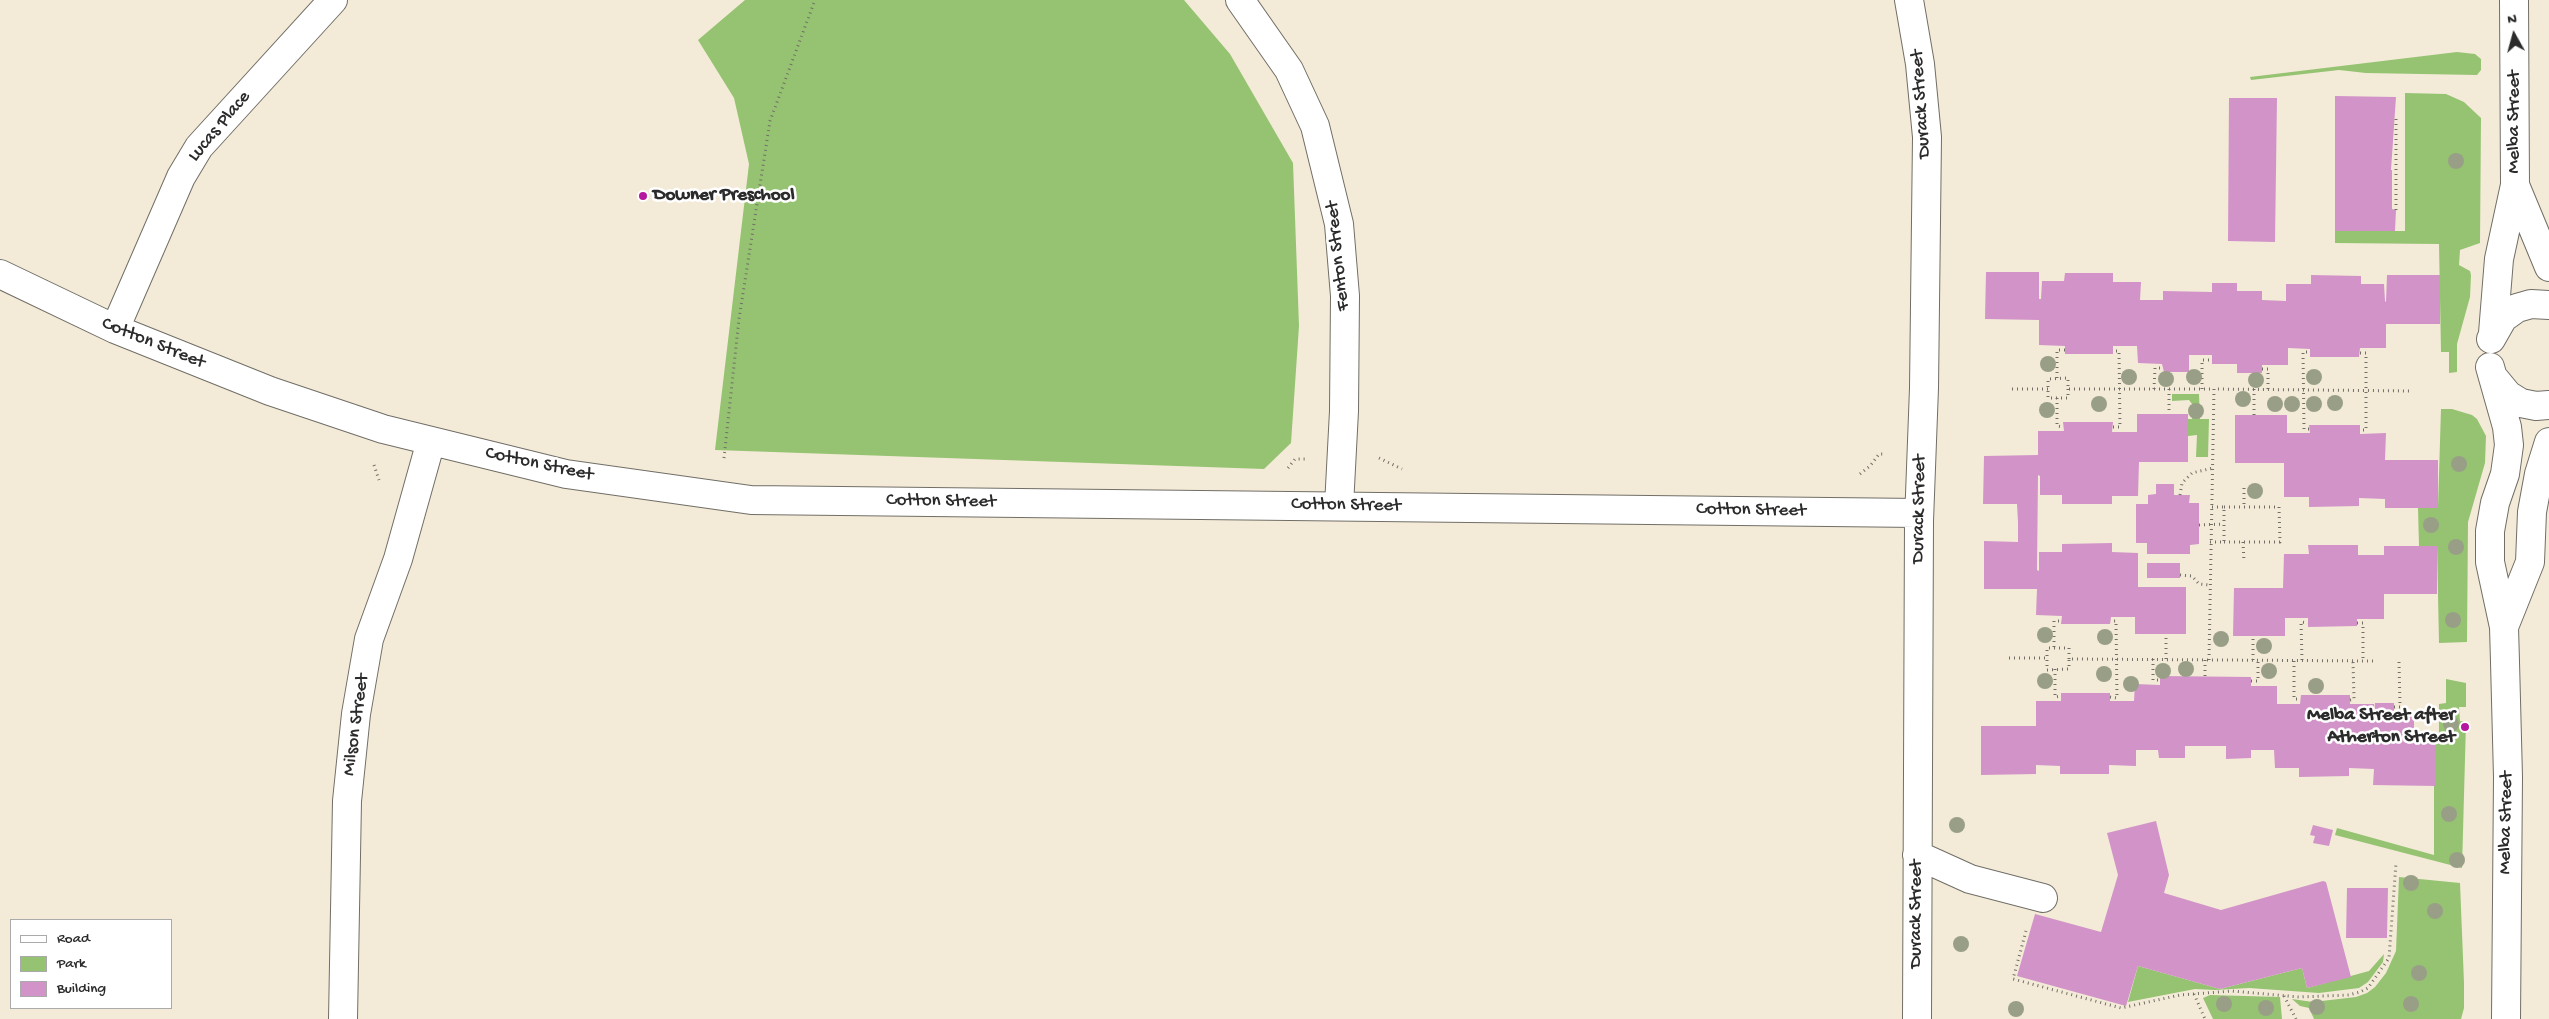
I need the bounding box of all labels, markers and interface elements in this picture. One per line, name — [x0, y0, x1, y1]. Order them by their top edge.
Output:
north arrow — [2489, 10, 2539, 60]
text: N — [2507, 11, 2518, 29]
street label: Durack Street — [1907, 49, 1937, 159]
street label: Melba Street — [2504, 71, 2526, 173]
street label: Lucas Place — [184, 87, 256, 167]
place label: Downer Preschool — [653, 185, 795, 207]
marker: Downer Preschool — [637, 190, 649, 202]
street label: Fenton Street — [1322, 200, 1356, 312]
street label: Cotton Street — [98, 313, 208, 375]
street label: Cotton Street — [483, 442, 595, 488]
street label: Durack Street — [1908, 454, 1932, 564]
street label: Cotton Street — [886, 490, 996, 514]
street label: Cotton Street — [1291, 494, 1401, 518]
street label: Cotton Street — [1696, 499, 1806, 523]
street label: Milson Street — [339, 673, 375, 777]
place label: Melba Street after Atherton Street — [2307, 705, 2455, 749]
marker: Melba Street after Atherton Street — [2459, 721, 2471, 733]
street label: Melba Street — [2495, 771, 2519, 875]
street label: Durack Street — [1906, 860, 1928, 968]
legend — [10, 919, 172, 1009]
text: Road — [57, 930, 90, 948]
text: Park — [57, 955, 86, 973]
text: Building — [57, 980, 106, 998]

